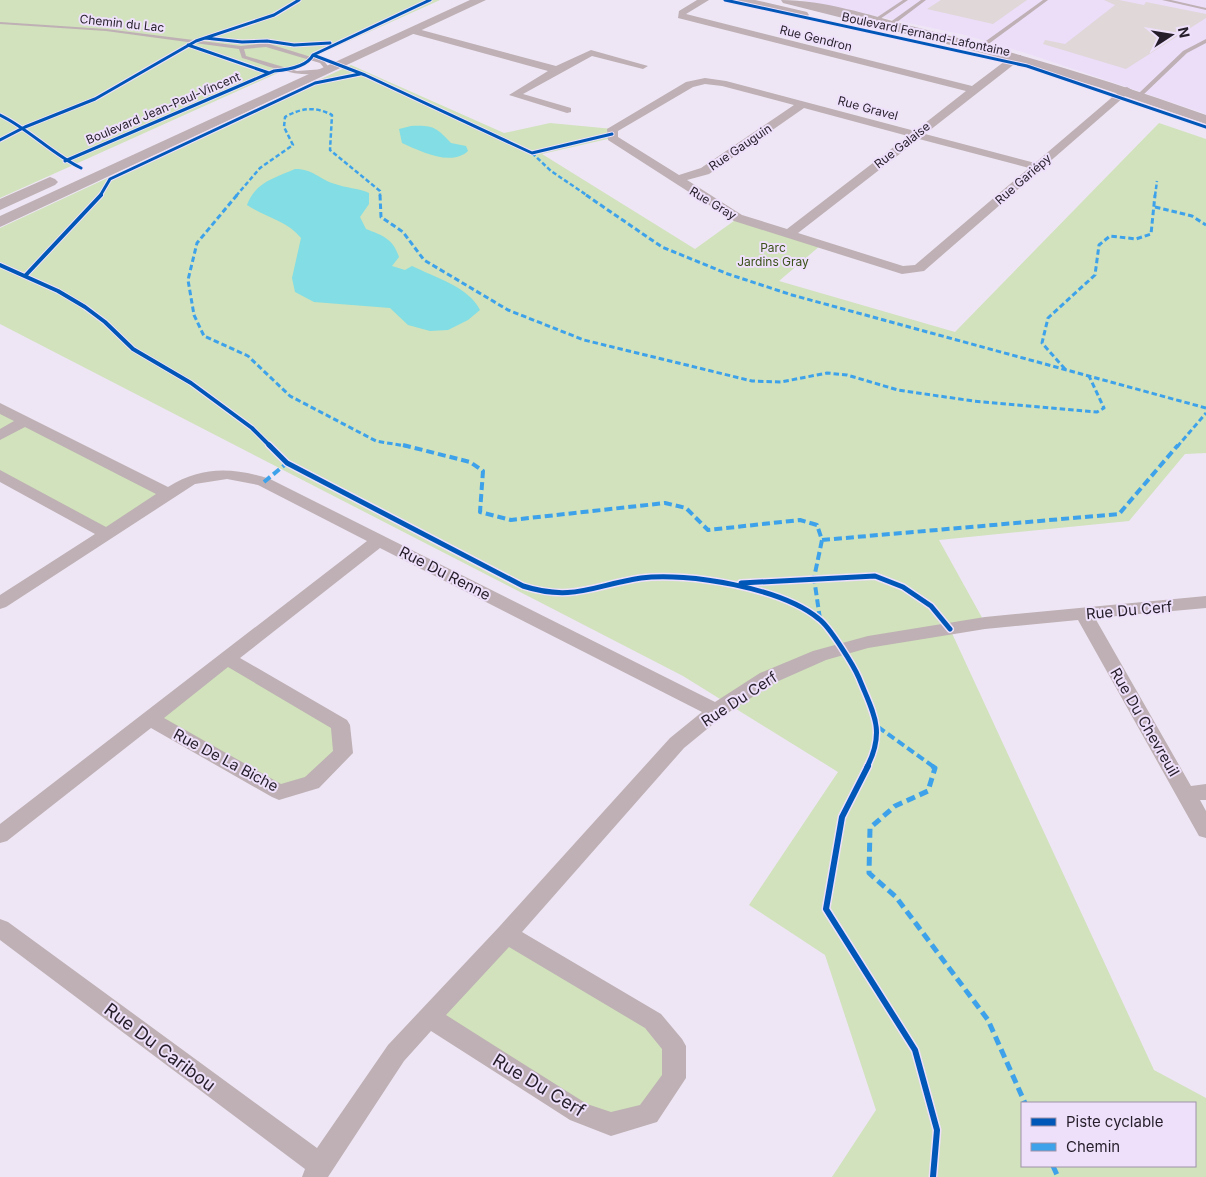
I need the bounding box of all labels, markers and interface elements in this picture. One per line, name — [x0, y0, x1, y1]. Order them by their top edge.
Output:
street label: Boulevard Fernand-Lafontaine — [840, 9, 1012, 59]
north arrow — [1146, 10, 1196, 60]
street label: Chemin du Lac — [79, 11, 165, 35]
street label: Rue Gendron — [778, 22, 854, 54]
text: N — [1175, 25, 1194, 39]
street label: Boulevard Jean-Paul-Vincent — [84, 69, 242, 147]
street label: Rue Gravel — [836, 93, 900, 123]
street label: Rue Galaise — [871, 119, 933, 171]
street label: Rue Gauguin — [706, 121, 774, 173]
street label: Rue Gariépy — [992, 150, 1054, 207]
street label: Rue Gray — [687, 183, 739, 223]
park label: Parc Jardins Gray — [737, 240, 809, 269]
street label: Rue Du Renne — [396, 542, 494, 604]
street label: Rue Du Cerf — [1085, 597, 1173, 623]
street label: Rue Du Chevreuil — [1106, 664, 1184, 780]
street label: Rue Du Cerf — [698, 667, 781, 731]
street label: Rue De La Biche — [170, 724, 282, 796]
street label: Rue Du Caribou — [100, 998, 220, 1096]
street label: Rue Du Cerf — [489, 1049, 589, 1121]
legend — [1021, 1102, 1196, 1167]
text: Piste cyclable — [1066, 1112, 1163, 1131]
text: Chemin — [1066, 1137, 1120, 1156]

